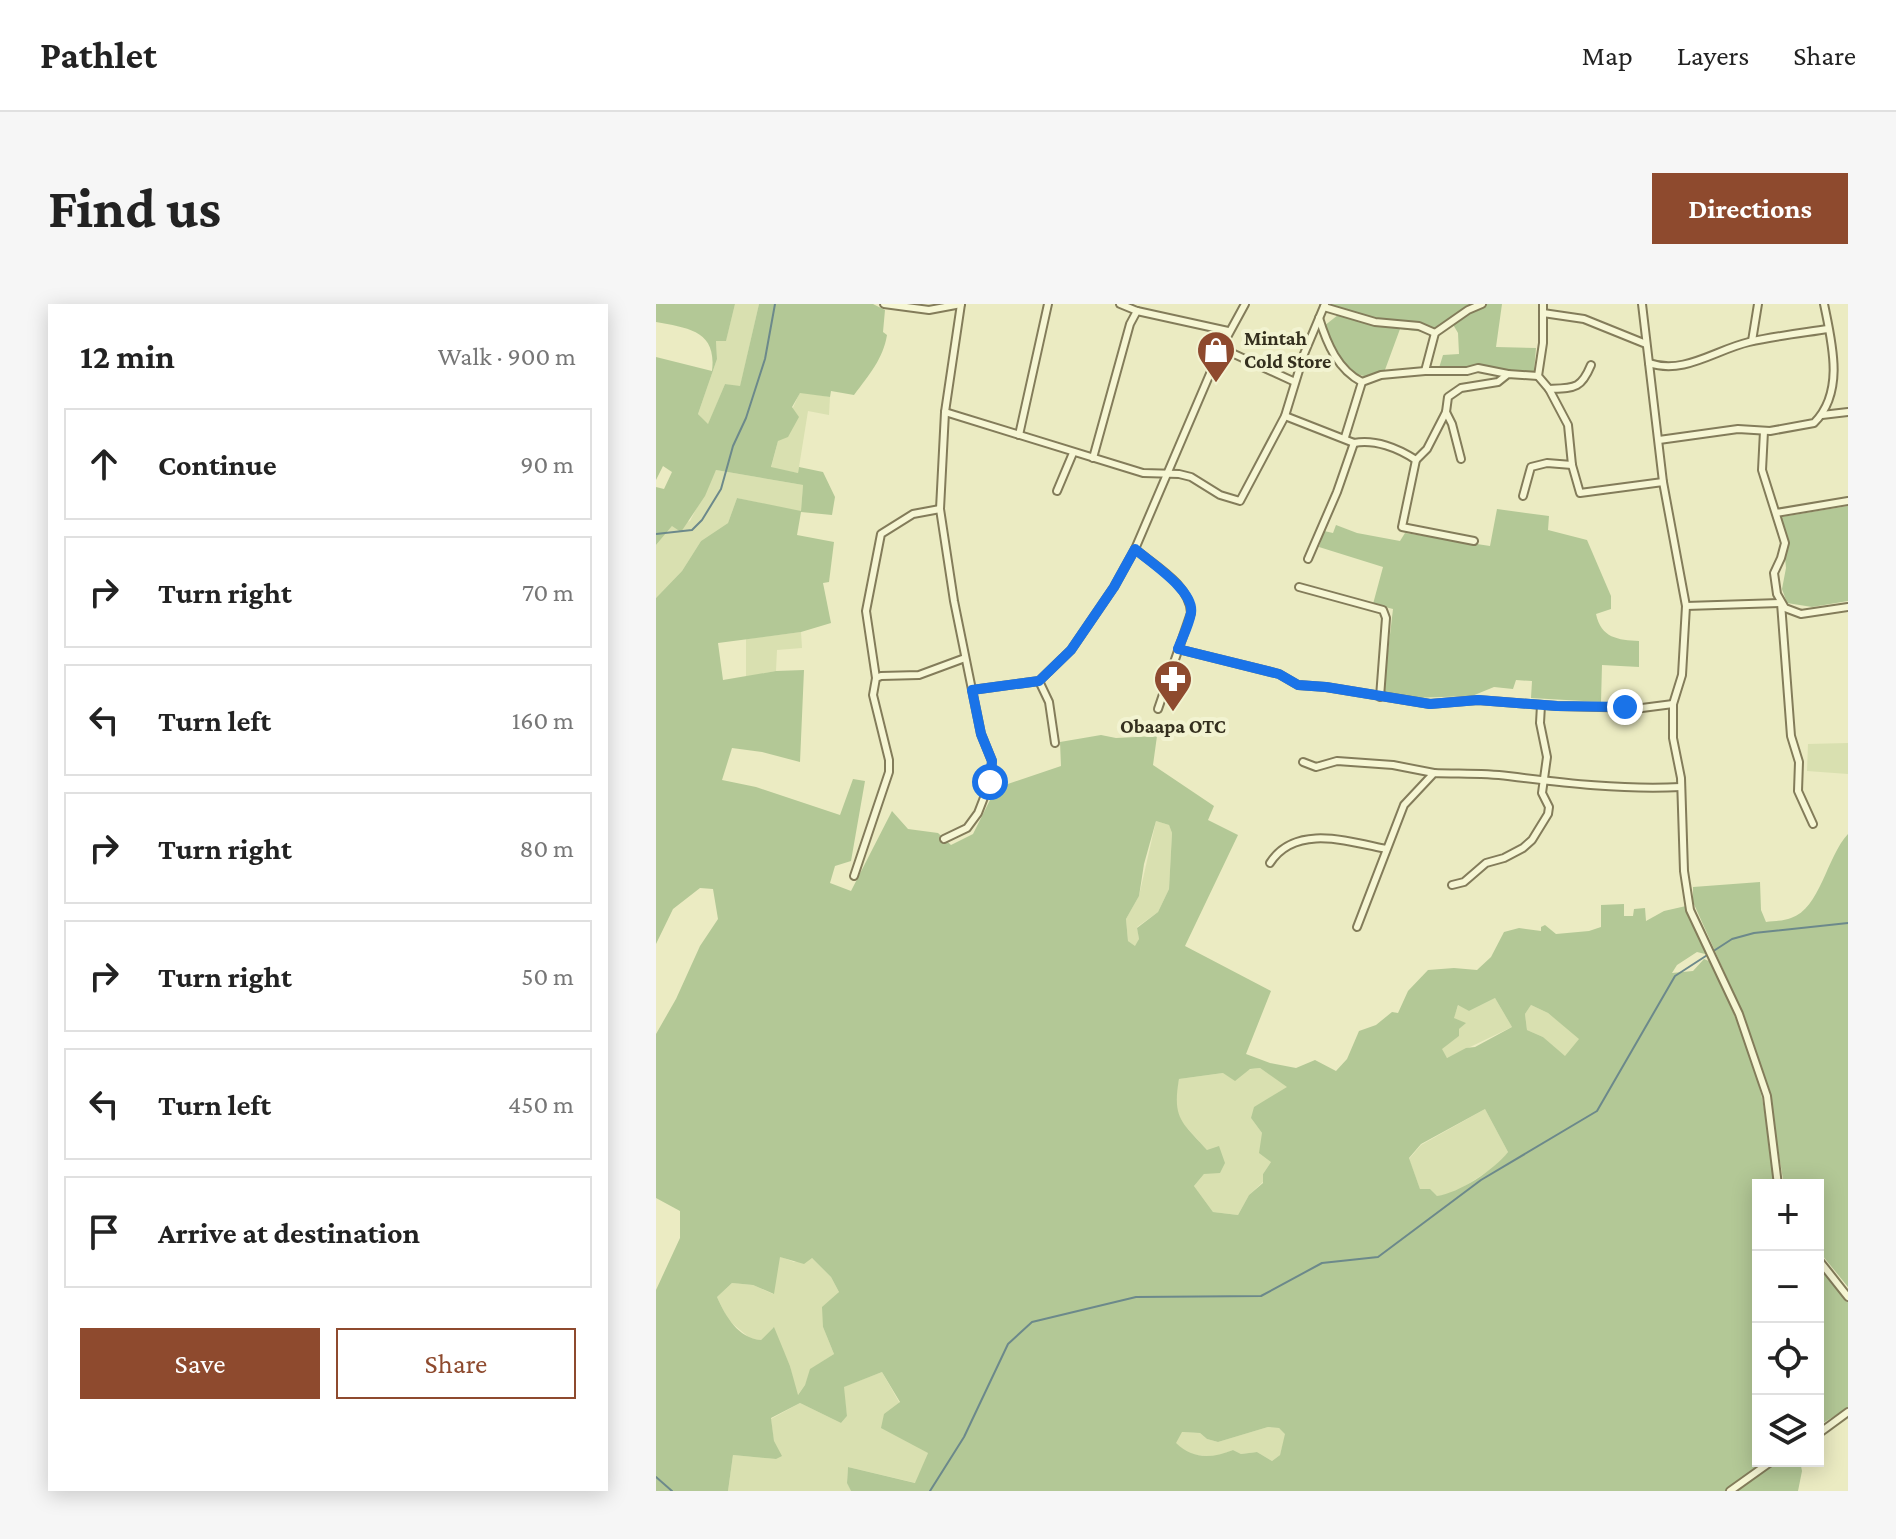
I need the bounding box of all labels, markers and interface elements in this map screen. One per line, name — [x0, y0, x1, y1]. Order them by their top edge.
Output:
text: Pathlet — [40, 34, 157, 76]
text: Map — [1582, 40, 1633, 71]
text: Layers — [1677, 40, 1749, 71]
text: Share — [1793, 40, 1856, 71]
button: Directions — [1652, 173, 1848, 244]
text: Find us — [48, 177, 221, 239]
place label: Mintah Cold Store — [1244, 327, 1331, 372]
shop icon: Mintah Cold Store — [1195, 329, 1237, 384]
text: 12 min — [80, 338, 175, 375]
text: Walk · 900 m — [438, 342, 576, 371]
icon: ahead — [82, 442, 126, 486]
text: Continue — [158, 448, 277, 481]
text: 90 m — [520, 450, 574, 479]
icon: right — [82, 570, 126, 614]
text: Turn right — [158, 576, 292, 609]
text: 70 m — [522, 578, 574, 607]
pharmacy icon: Obaapa OTC — [1152, 658, 1194, 713]
route end — [1607, 689, 1643, 725]
icon: left — [82, 698, 126, 742]
text: Turn left — [158, 704, 271, 737]
text: 160 m — [512, 706, 574, 735]
place label: Obaapa OTC — [1120, 715, 1226, 737]
route start — [972, 764, 1008, 800]
icon: right — [82, 826, 126, 870]
text: Turn right — [158, 832, 292, 865]
text: 80 m — [520, 834, 574, 863]
icon: right — [82, 954, 126, 998]
text: Turn right — [158, 960, 292, 993]
text: 50 m — [521, 962, 574, 991]
icon: left — [82, 1082, 126, 1126]
text: Turn left — [158, 1088, 271, 1121]
text: 450 m — [508, 1090, 574, 1119]
map controls — [1752, 1179, 1824, 1467]
button: + — [1752, 1179, 1824, 1251]
icon: arrive — [82, 1210, 126, 1254]
text: Arrive at destination — [158, 1216, 420, 1249]
button: − — [1752, 1251, 1824, 1323]
button: locate — [1752, 1323, 1824, 1395]
button: Save — [80, 1328, 320, 1399]
button: Share — [336, 1328, 576, 1399]
button: layers — [1752, 1395, 1824, 1467]

